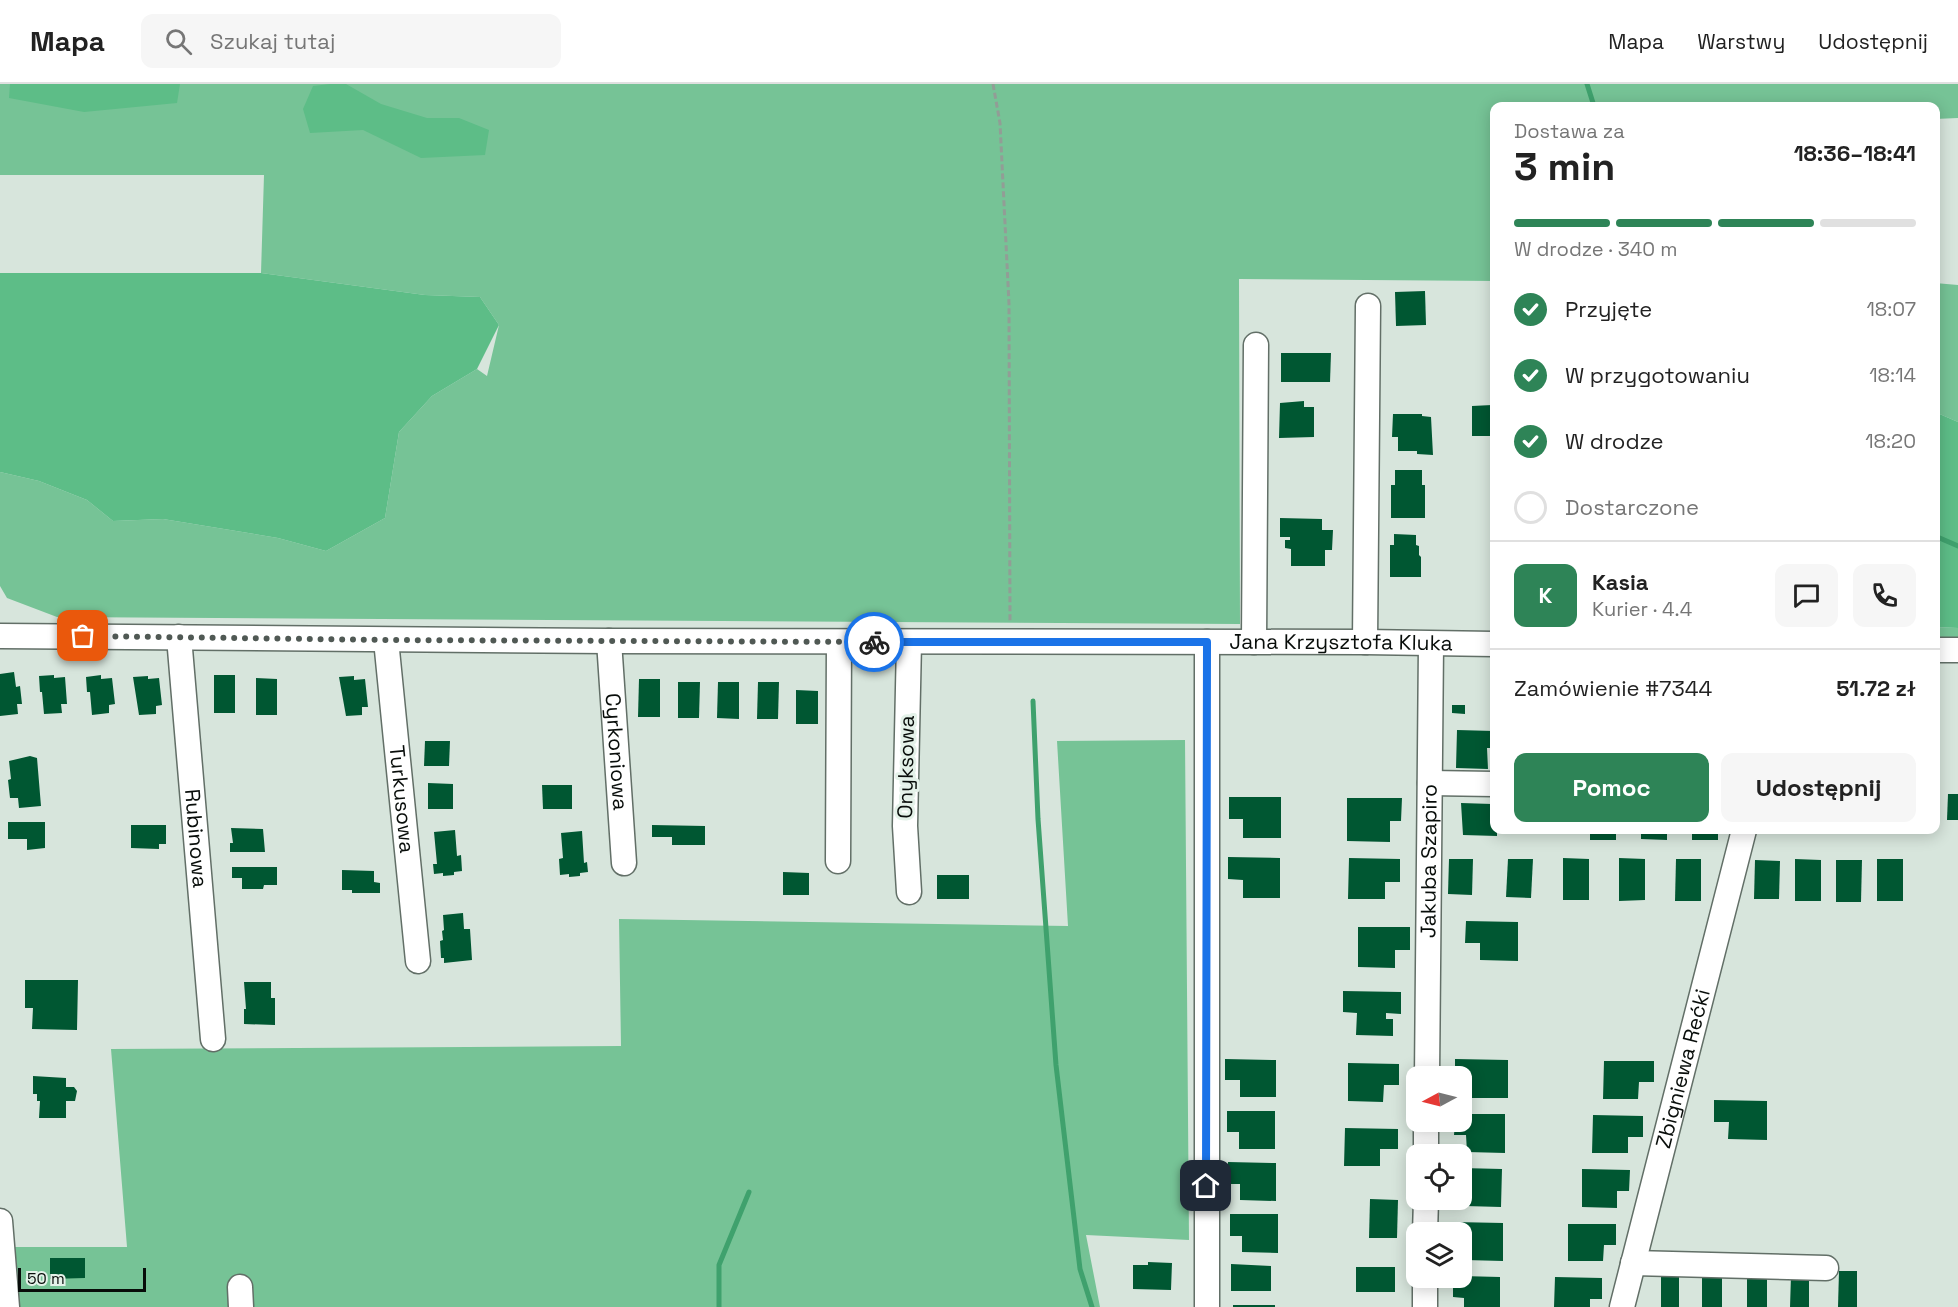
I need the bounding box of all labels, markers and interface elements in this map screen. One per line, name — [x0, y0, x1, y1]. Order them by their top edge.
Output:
search box — [141, 14, 561, 68]
text: Mapa — [30, 23, 105, 59]
icon: search — [162, 25, 195, 58]
text: Szukaj tutaj — [210, 27, 335, 55]
text: Mapa — [1608, 28, 1664, 55]
text: Warstwy — [1697, 28, 1785, 55]
text: Udostępnij — [1818, 28, 1928, 55]
text: Dostawa za — [1514, 118, 1625, 144]
text: 18:36–18:41 — [1794, 139, 1916, 167]
text: 3 min — [1514, 142, 1615, 191]
text: W drodze · 340 m — [1514, 236, 1677, 262]
icon: check — [1514, 293, 1547, 326]
text: Przyjęte — [1565, 295, 1652, 323]
text: 18:07 — [1866, 296, 1916, 322]
icon: check — [1514, 359, 1547, 392]
text: W przygotowaniu — [1565, 361, 1750, 389]
text: 18:14 — [1869, 362, 1916, 388]
icon: check — [1514, 425, 1547, 458]
text: W drodze — [1565, 427, 1664, 455]
text: 18:20 — [1865, 428, 1916, 454]
text: Dostarczone — [1565, 493, 1699, 521]
button: chat — [1775, 564, 1838, 627]
button: phone — [1853, 564, 1916, 627]
text: Kasia — [1592, 568, 1649, 596]
text: K — [1539, 581, 1552, 609]
text: Kurier · 4.4 — [1592, 596, 1692, 622]
pin — [57, 610, 108, 661]
courier — [844, 612, 904, 672]
icon: bag — [66, 619, 99, 652]
icon: bike — [858, 626, 891, 659]
street label: Jana Krzysztofa Kluka — [1229, 628, 1453, 656]
text: Zamówienie #7344 — [1514, 674, 1712, 702]
text: 51.72 zł — [1836, 674, 1916, 702]
street label: Cyrkoniowa — [600, 692, 634, 811]
street label: Onyksowa — [891, 715, 920, 819]
street label: Turkusowa — [384, 744, 421, 854]
button: Pomoc — [1514, 753, 1709, 822]
button: Udostępnij — [1721, 753, 1916, 822]
street label: Jakuba Szapiro — [1414, 784, 1443, 938]
street label: Rubinowa — [179, 788, 214, 889]
street label: Zbigniewa Rećki — [1649, 986, 1716, 1151]
north arrow — [1406, 1066, 1472, 1132]
map controls — [1406, 1066, 1472, 1288]
button: locate — [1406, 1144, 1472, 1210]
pin — [1180, 1160, 1231, 1211]
icon: home — [1189, 1169, 1222, 1202]
button: layers — [1406, 1222, 1472, 1288]
scale bar — [18, 1265, 146, 1292]
text: 50 m — [27, 1268, 65, 1289]

